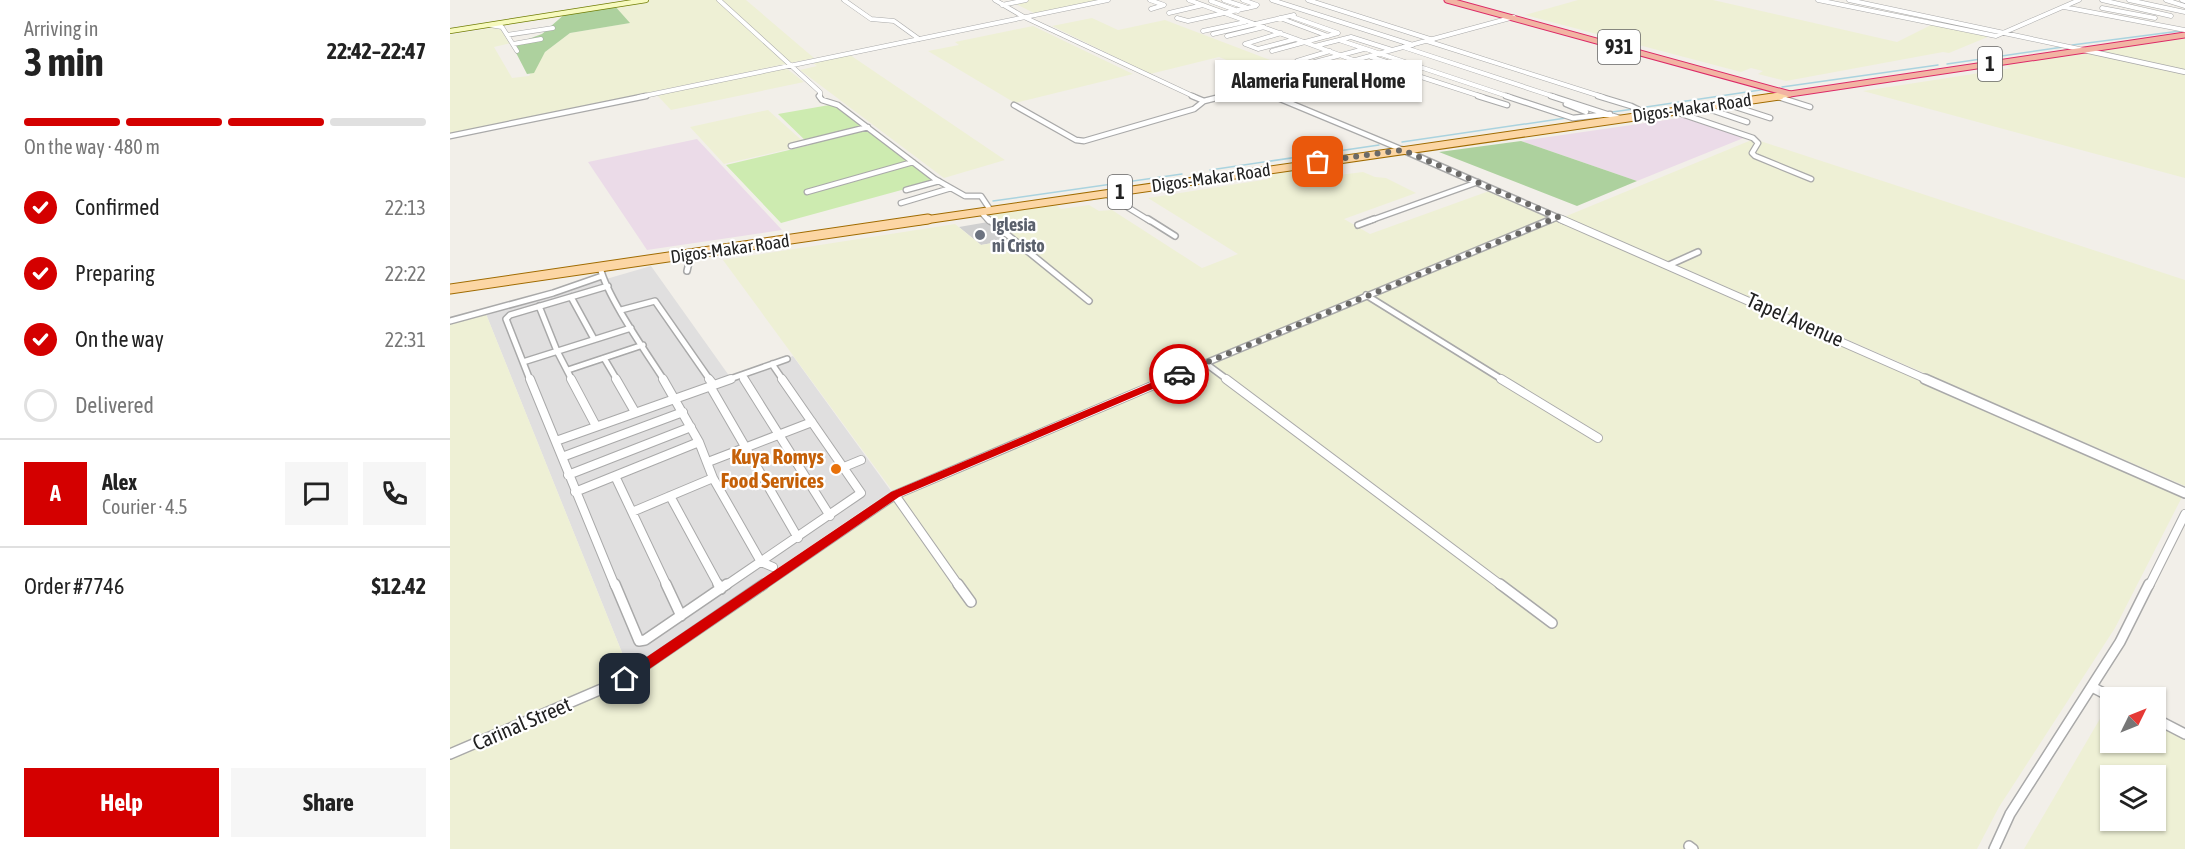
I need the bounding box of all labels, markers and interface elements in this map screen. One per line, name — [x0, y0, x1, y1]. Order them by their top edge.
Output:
text: Arriving in — [24, 17, 98, 40]
road number: 931 — [1598, 30, 1640, 64]
text: 22:42–22:47 — [327, 38, 426, 64]
text: 3 min — [24, 40, 104, 84]
road number: 1 — [1978, 47, 2002, 81]
callout: Alameria Funeral Home — [1214, 60, 1422, 102]
text: Alameria Funeral Home — [1231, 69, 1406, 92]
street label: Digos-Makar Road — [1631, 89, 1753, 126]
text: On the way · 480 m — [24, 135, 160, 158]
pin — [1292, 136, 1343, 187]
icon: bag — [1301, 145, 1334, 178]
street label: Digos-Makar Road — [1150, 159, 1272, 196]
road number: 1 — [1108, 175, 1132, 209]
icon: check — [24, 191, 57, 224]
text: Confirmed — [75, 194, 160, 220]
text: 22:13 — [385, 196, 426, 219]
place label: Iglesia ni Cristo — [992, 214, 1045, 256]
marker: Iglesia ni Cristo — [973, 228, 987, 242]
street label: Digos-Makar Road — [669, 230, 791, 267]
icon: check — [24, 257, 57, 290]
text: Preparing — [75, 260, 155, 286]
text: 22:22 — [385, 262, 426, 285]
street label: Tapel Avenue — [1743, 287, 1848, 351]
icon: check — [24, 323, 57, 356]
text: On the way — [75, 326, 164, 352]
text: 22:31 — [385, 328, 426, 351]
courier — [1149, 344, 1209, 404]
icon: car — [1163, 358, 1196, 391]
text: Delivered — [75, 392, 154, 418]
place label: Kuya Romys Food Services — [721, 444, 825, 492]
button: chat — [285, 462, 348, 525]
button: phone — [363, 462, 426, 525]
marker: Kuya Romys Food Services — [829, 462, 843, 476]
text: Alex — [102, 469, 137, 495]
text: A — [50, 480, 61, 506]
text: Courier · 4.5 — [102, 495, 188, 518]
text: Order #7746 — [24, 573, 124, 599]
text: $12.42 — [371, 573, 426, 599]
pin — [599, 653, 650, 704]
icon: home — [608, 662, 641, 695]
north arrow — [2100, 687, 2166, 753]
map controls — [2100, 687, 2166, 831]
street label: Carinal Street — [469, 692, 574, 755]
button: layers — [2100, 765, 2166, 831]
button: Help — [24, 768, 219, 837]
button: Share — [231, 768, 426, 837]

